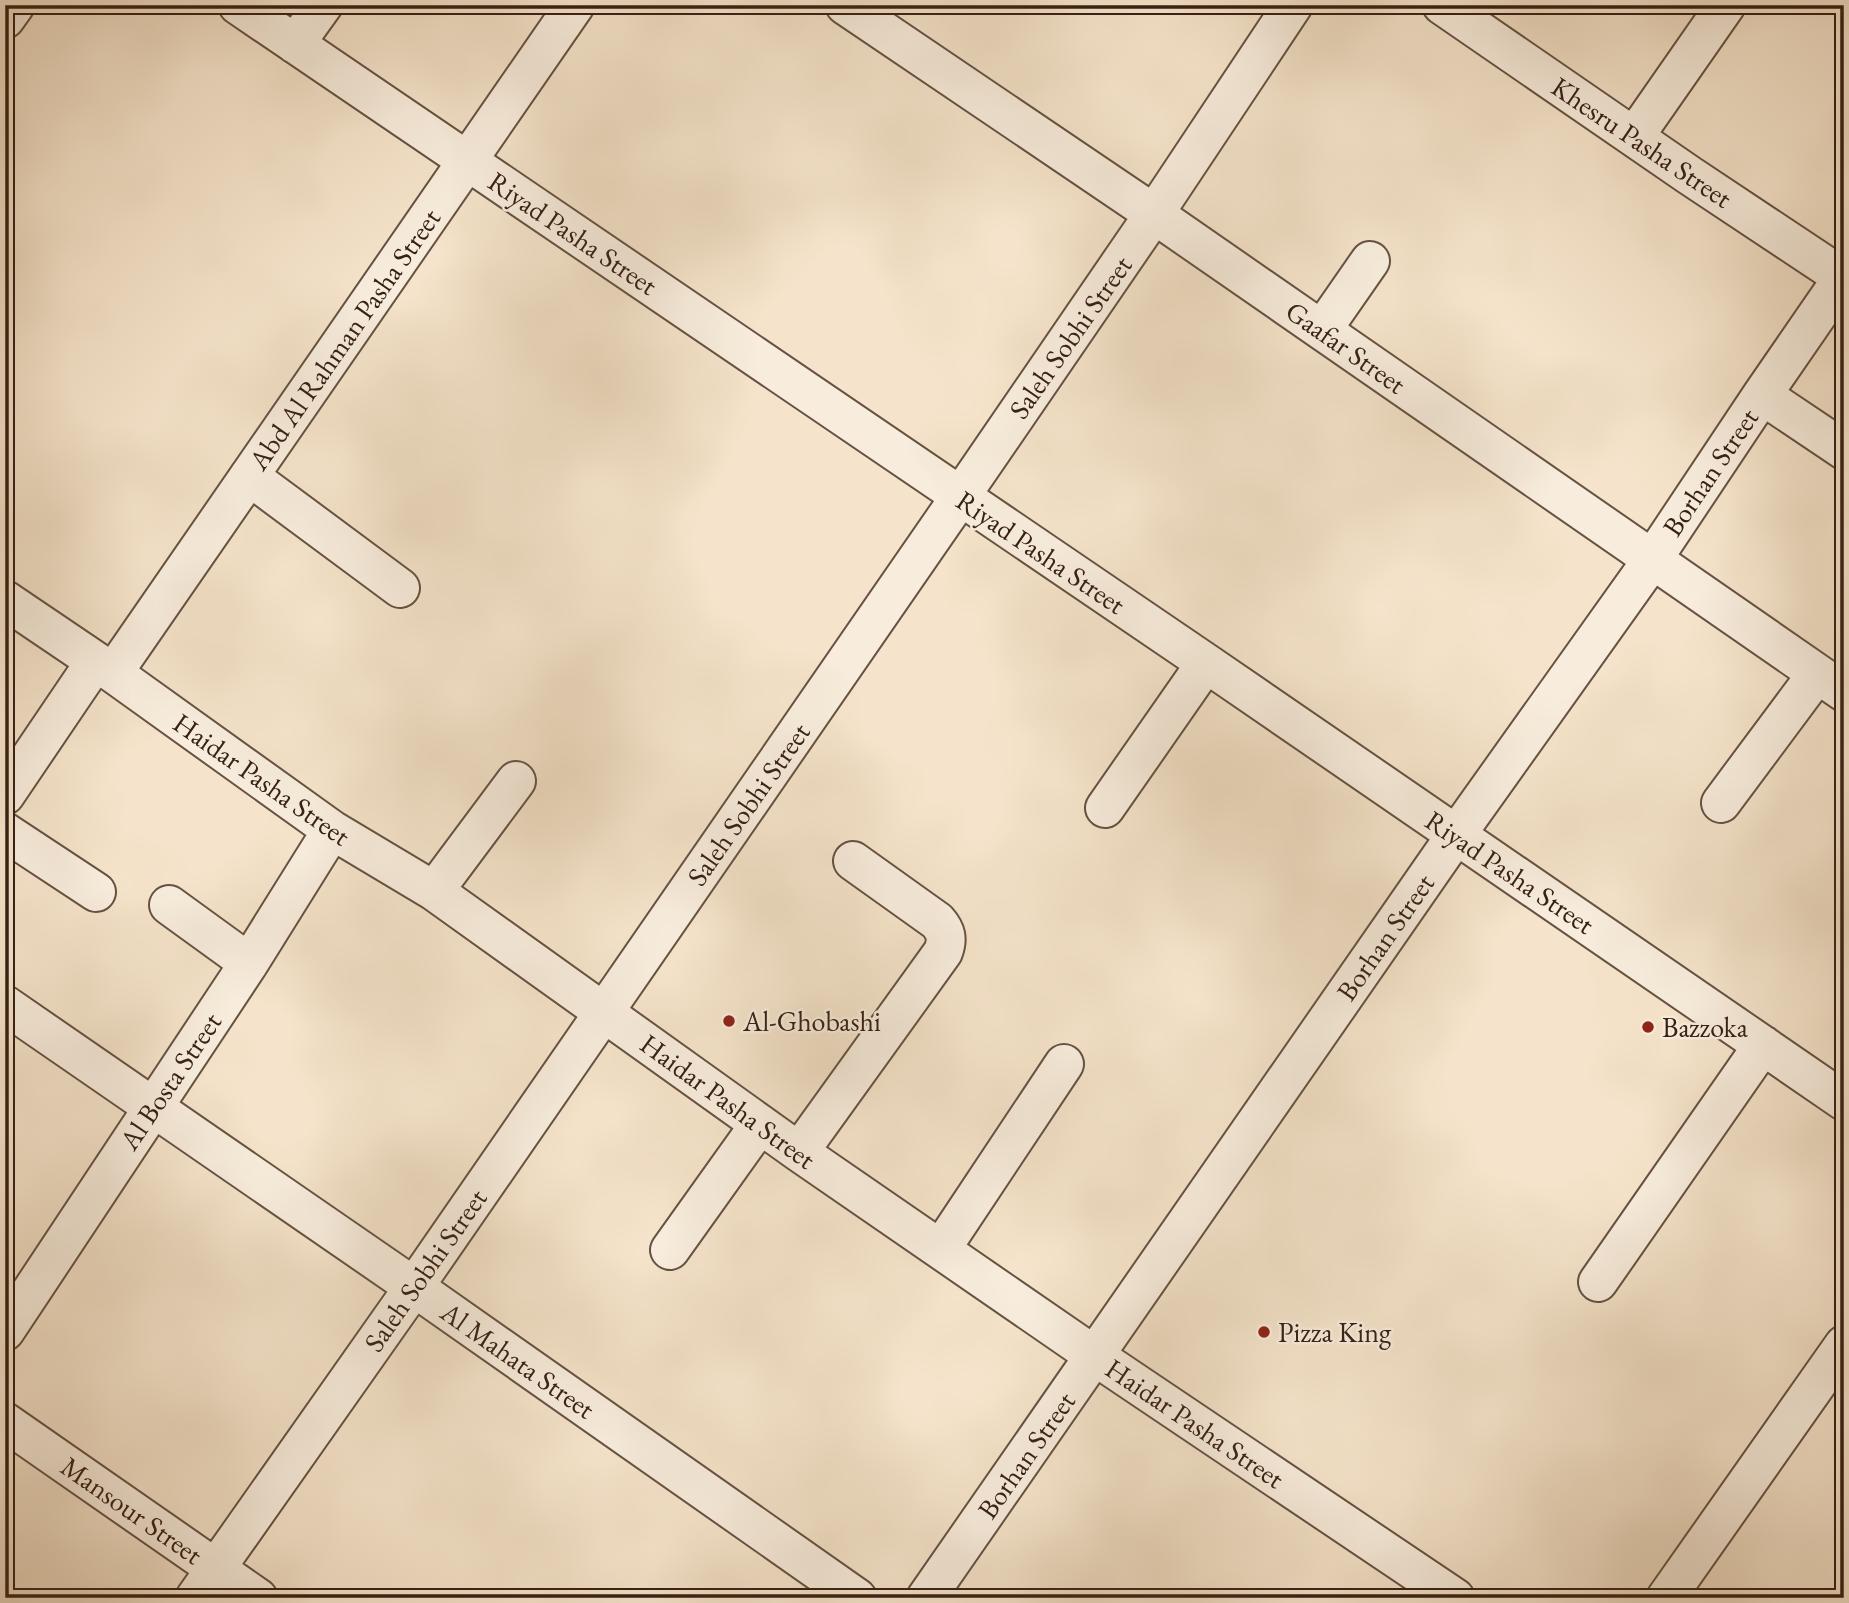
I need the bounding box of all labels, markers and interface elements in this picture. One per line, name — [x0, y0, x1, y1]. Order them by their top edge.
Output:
street label: Khesru Pasha Street — [1545, 68, 1739, 216]
street label: Riyad Pasha Street — [481, 163, 665, 303]
street label: Abd Al Rahman Pasha Street — [239, 201, 448, 478]
street label: Saleh Sobhi Street — [1000, 248, 1140, 426]
street label: Gaafar Street — [1279, 293, 1413, 402]
street label: Borhan Street — [1654, 401, 1766, 543]
street label: Riyad Pasha Street — [949, 482, 1133, 622]
street label: Haidar Pasha Street — [166, 705, 358, 854]
street label: Saleh Sobhi Street — [678, 715, 818, 893]
street label: Riyad Pasha Street — [1418, 802, 1602, 942]
street label: Borhan Street — [1328, 866, 1442, 1008]
place label: Al-Ghobashi — [742, 1003, 881, 1039]
street label: Al Bosta Street — [110, 1005, 229, 1157]
place label: Bazzoka — [1662, 1009, 1749, 1045]
marker: Al-Ghobashi — [721, 1013, 737, 1029]
marker: Bazzoka — [1640, 1019, 1656, 1035]
street label: Haidar Pasha Street — [633, 1025, 823, 1177]
street label: Saleh Sobhi Street — [355, 1181, 495, 1359]
street label: Al Mahata Street — [433, 1293, 602, 1427]
place label: Pizza King — [1278, 1314, 1392, 1350]
marker: Pizza King — [1256, 1324, 1272, 1340]
street label: Haidar Pasha Street — [1099, 1350, 1291, 1496]
street label: Borhan Street — [969, 1384, 1083, 1526]
street label: Mansour Street — [54, 1448, 210, 1572]

